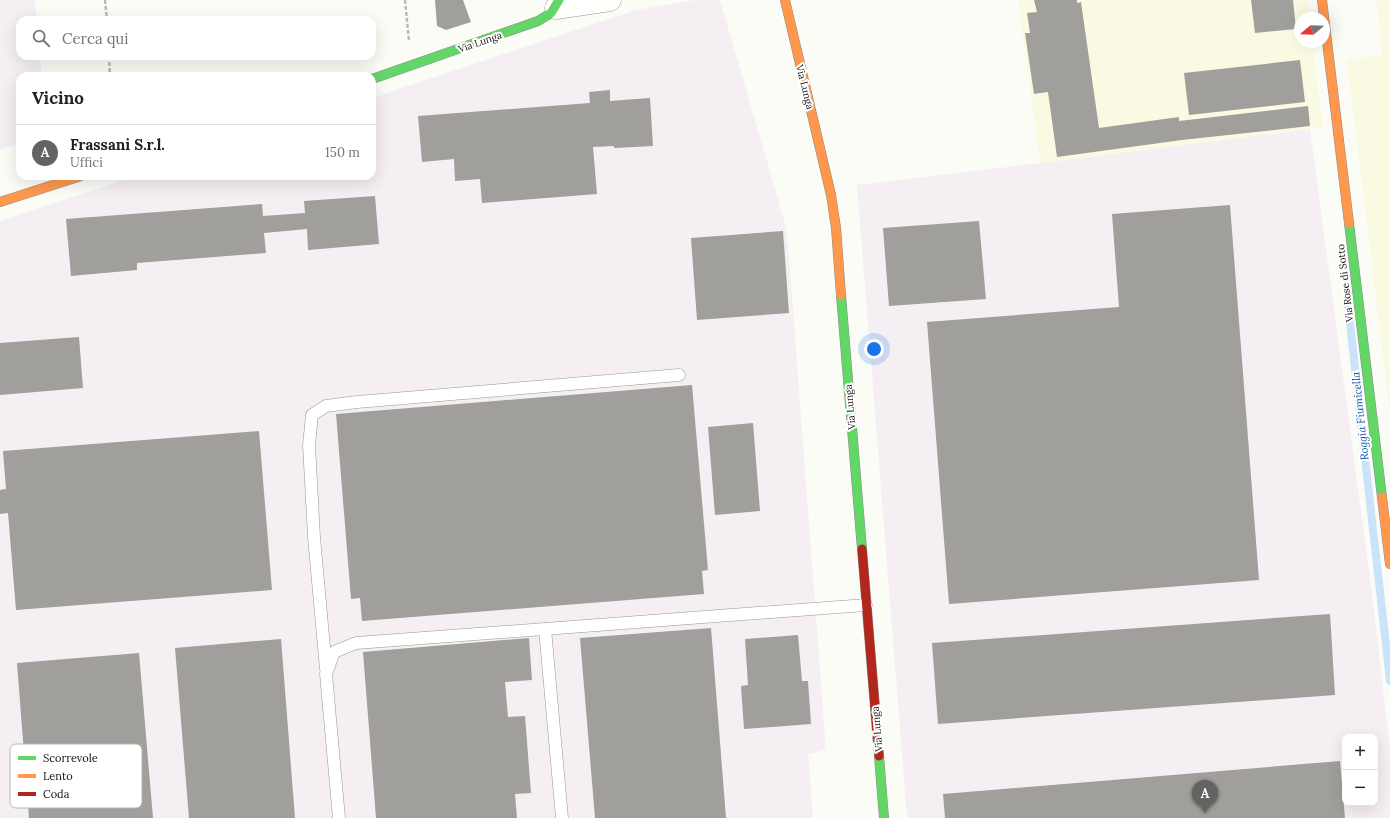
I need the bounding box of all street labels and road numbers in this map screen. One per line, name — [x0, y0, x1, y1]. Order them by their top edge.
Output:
street label: Via Lunga — [455, 28, 504, 56]
street label: Via Lunga — [793, 62, 817, 111]
street label: Via Rose di Sotto — [1334, 243, 1356, 324]
street label: Via Lunga — [842, 384, 859, 431]
street label: Via Lunga — [869, 706, 886, 753]

